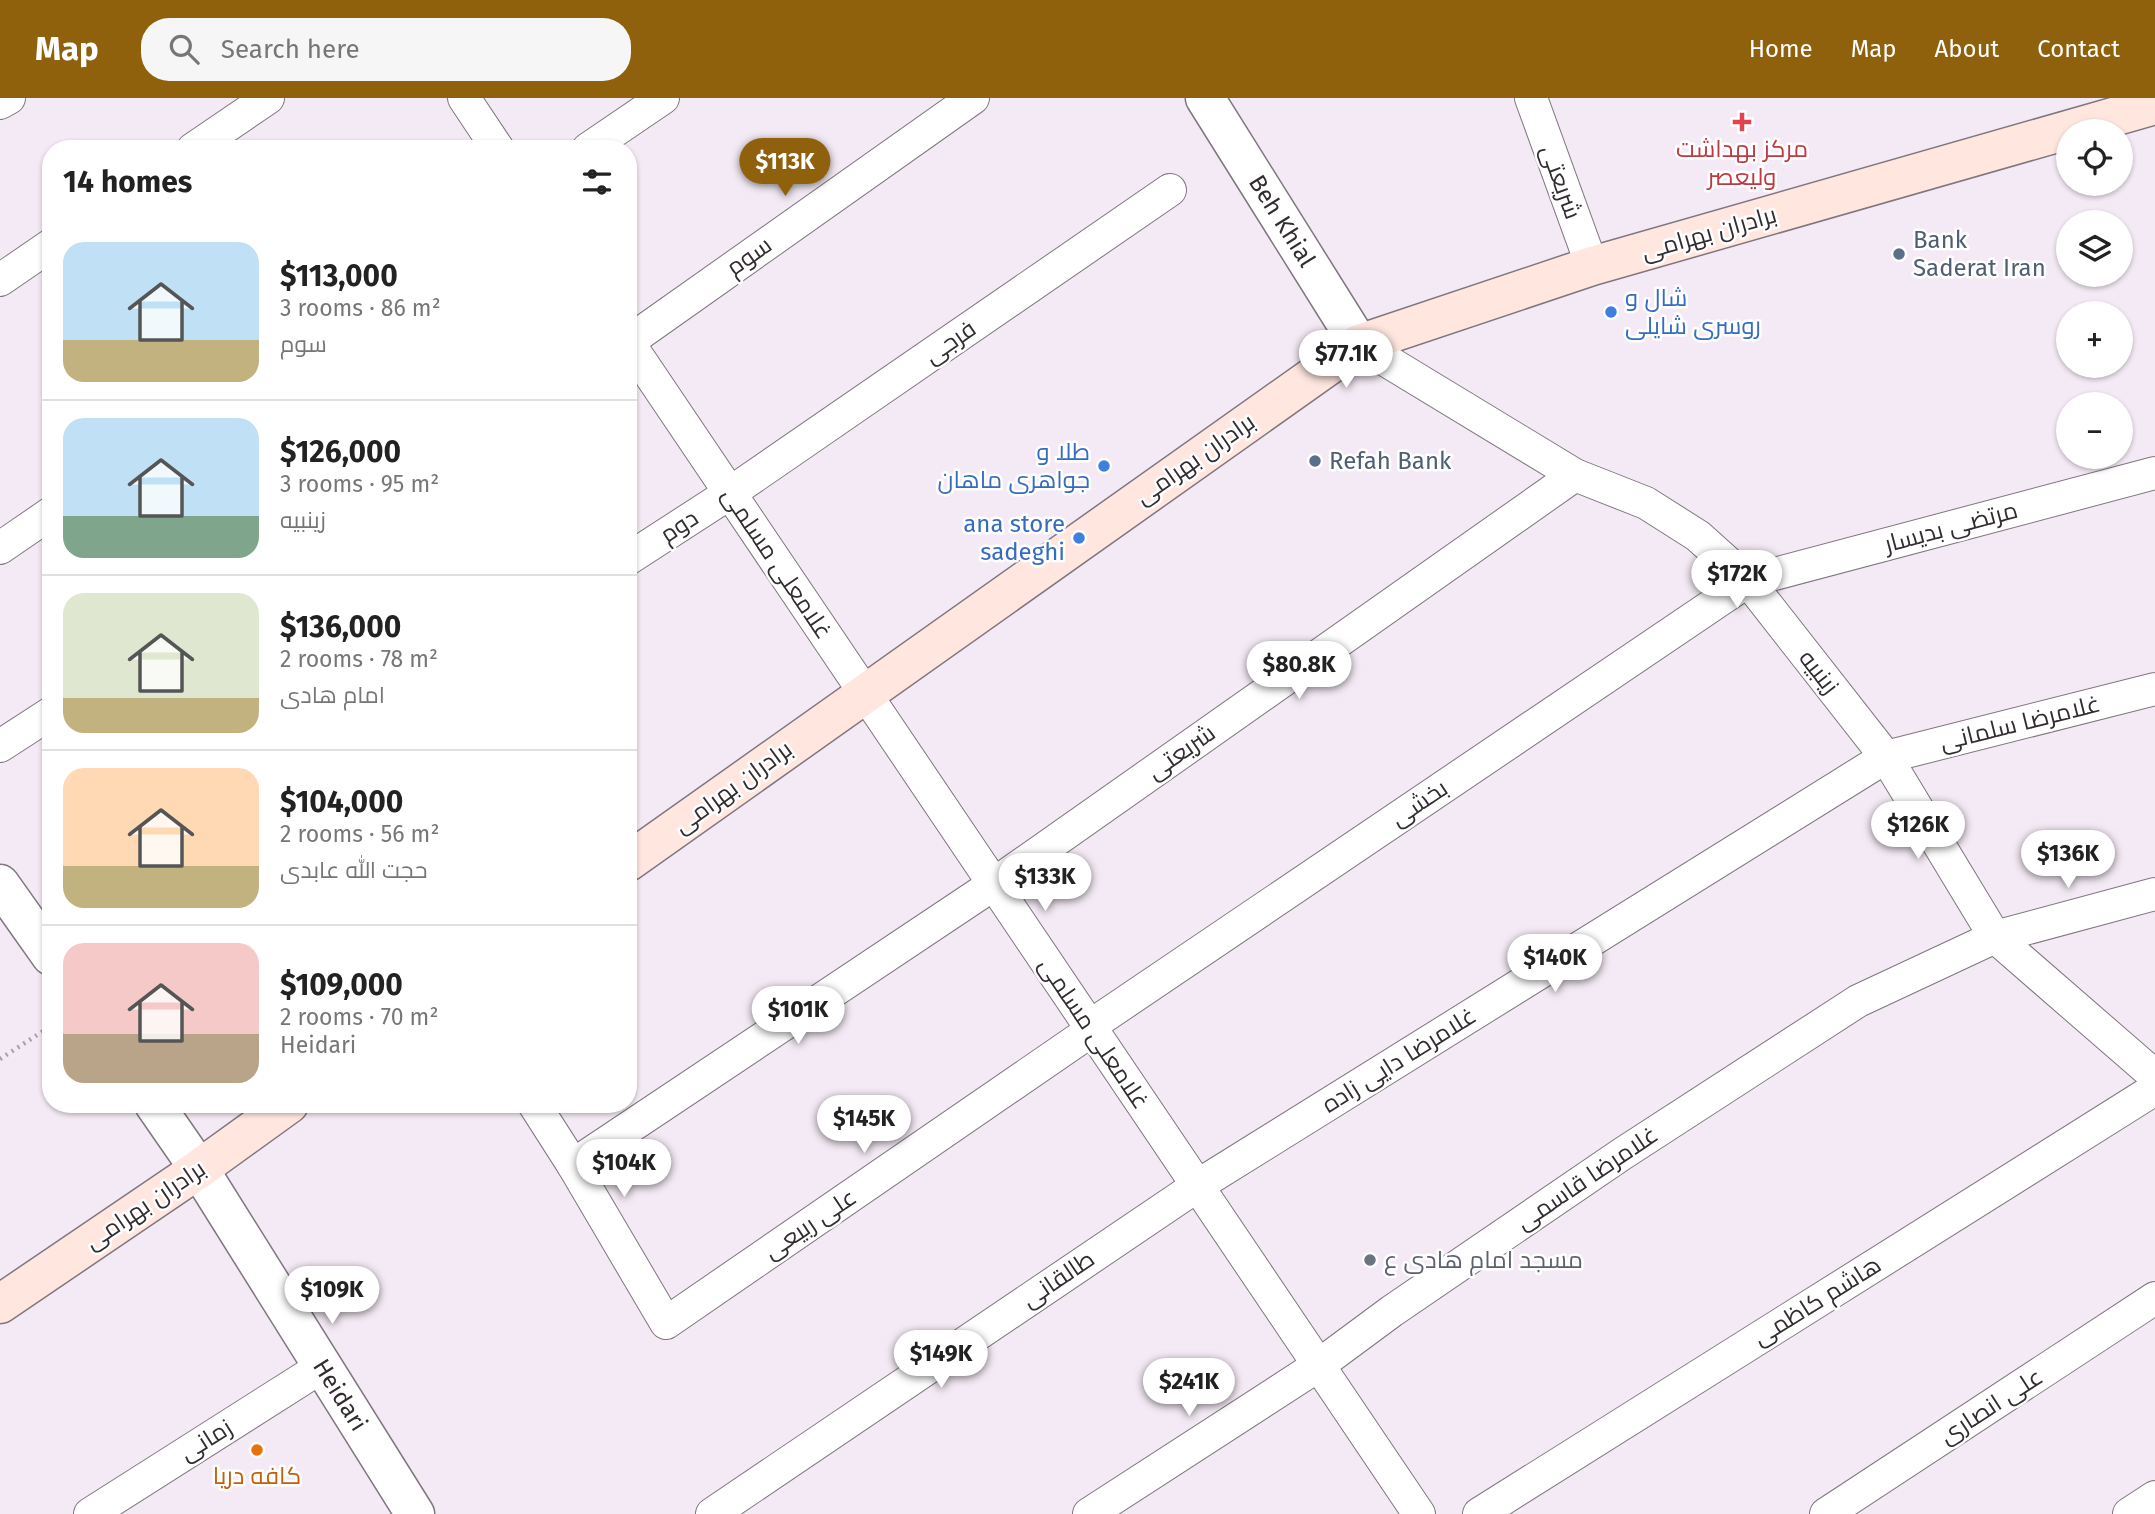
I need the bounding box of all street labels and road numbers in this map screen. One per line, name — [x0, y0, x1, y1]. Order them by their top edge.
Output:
street label: شریعتی — [1535, 141, 1587, 223]
street label: Beh Khial — [1243, 170, 1321, 272]
street label: برادران بهرامی — [1638, 200, 1780, 266]
street label: سوم — [721, 231, 778, 283]
street label: فرجی — [919, 314, 981, 370]
street label: برادران بهرامی — [1130, 408, 1260, 510]
street label: غلامعلی مسلمی — [716, 482, 838, 644]
street label: مرتضی بدیسار — [1879, 496, 2021, 559]
street label: دوم — [655, 503, 704, 550]
street label: زینبیه — [1793, 645, 1845, 699]
street label: غلامرضا سلمانی — [1937, 690, 2103, 756]
street label: شریعتی — [1142, 719, 1220, 785]
street label: برادران بهرامی — [668, 735, 798, 839]
street label: بخشی — [1385, 774, 1453, 832]
street label: غلامعلی مسلمی — [1033, 952, 1155, 1114]
street label: غلامرضا دایی زاده — [1317, 1001, 1481, 1119]
street label: غلامرضا قاسمی — [1511, 1120, 1663, 1236]
street label: برادران بهرامی — [79, 1154, 211, 1256]
street label: علی ربیعی — [758, 1183, 862, 1265]
street label: طالقانی — [1016, 1245, 1100, 1313]
street label: هاشم کاظمی — [1748, 1251, 1887, 1353]
street label: Heidari — [307, 1354, 373, 1436]
street label: علی انصاری — [1934, 1362, 2048, 1450]
street label: زمانی — [175, 1413, 237, 1467]

